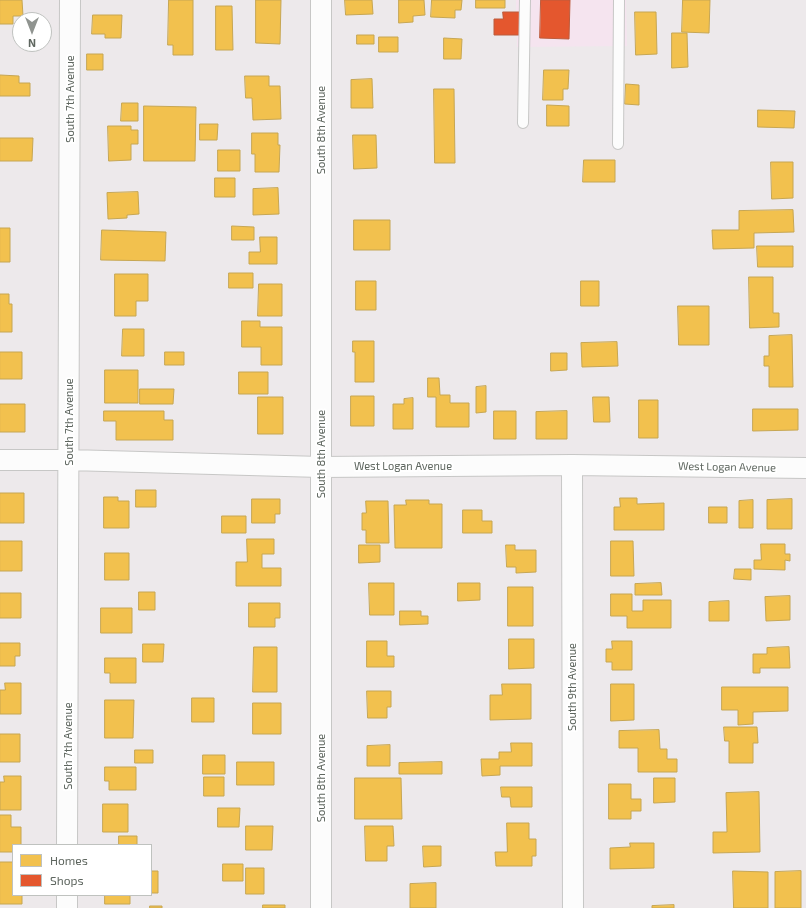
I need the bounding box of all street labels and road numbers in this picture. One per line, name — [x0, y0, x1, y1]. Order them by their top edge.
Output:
street label: South 7th Avenue — [63, 55, 77, 143]
street label: South 8th Avenue — [314, 86, 328, 174]
street label: South 7th Avenue — [62, 378, 76, 466]
street label: South 8th Avenue — [314, 410, 328, 498]
street label: West Logan Avenue — [354, 459, 452, 473]
street label: West Logan Avenue — [678, 460, 776, 474]
street label: South 9th Avenue — [565, 643, 579, 731]
street label: South 7th Avenue — [61, 702, 75, 790]
street label: South 8th Avenue — [314, 734, 328, 822]

